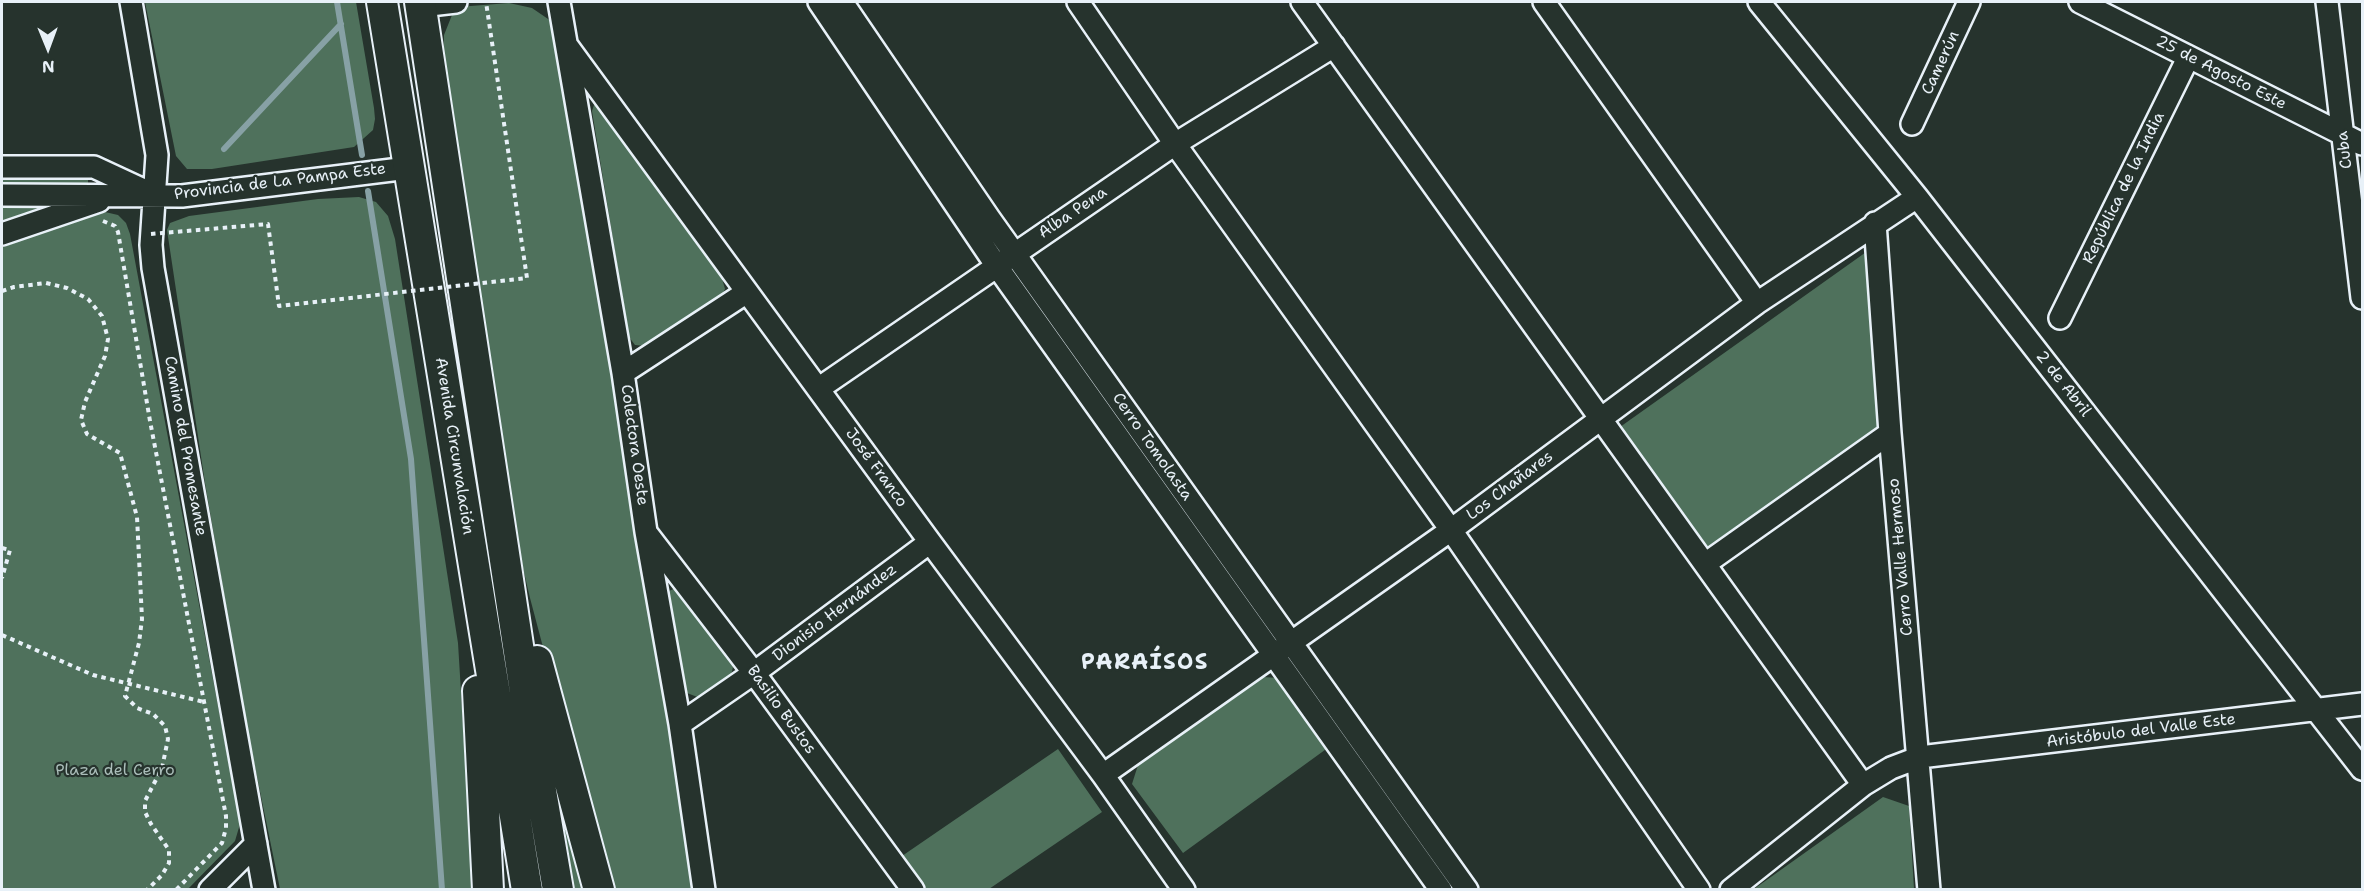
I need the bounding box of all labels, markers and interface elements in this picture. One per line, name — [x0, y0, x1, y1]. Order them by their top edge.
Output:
north arrow — [18, 18, 78, 78]
street label: Camerún — [1918, 28, 1964, 98]
street label: 25 de Agosto Este — [2153, 32, 2289, 114]
text: N — [42, 56, 55, 77]
street label: República de la India — [2079, 109, 2169, 267]
street label: Cuba — [2333, 130, 2357, 170]
street label: Provincia de La Pampa Este — [173, 159, 387, 205]
street label: Alba Pena — [1035, 183, 1111, 243]
street label: 2 de Abril — [2031, 347, 2095, 421]
street label: Camino del Promesante — [160, 355, 210, 537]
street label: Avenida Circunvalación — [431, 356, 477, 536]
street label: Colectora Oeste — [616, 383, 652, 507]
street label: Cerro Tomolasta — [1108, 389, 1196, 505]
street label: José Franco — [841, 425, 911, 511]
street label: Los Chañares — [1463, 447, 1557, 525]
street label: Cerro Valle Hermoso — [1885, 477, 1917, 637]
street label: Dionisio Hernández — [769, 560, 901, 666]
district label: PARAÍSOS — [1081, 650, 1209, 676]
street label: Basilio Bustos — [742, 662, 820, 758]
street label: Aristóbulo del Valle Este — [2045, 710, 2237, 752]
park label: Plaza del Cerro — [55, 761, 175, 781]

